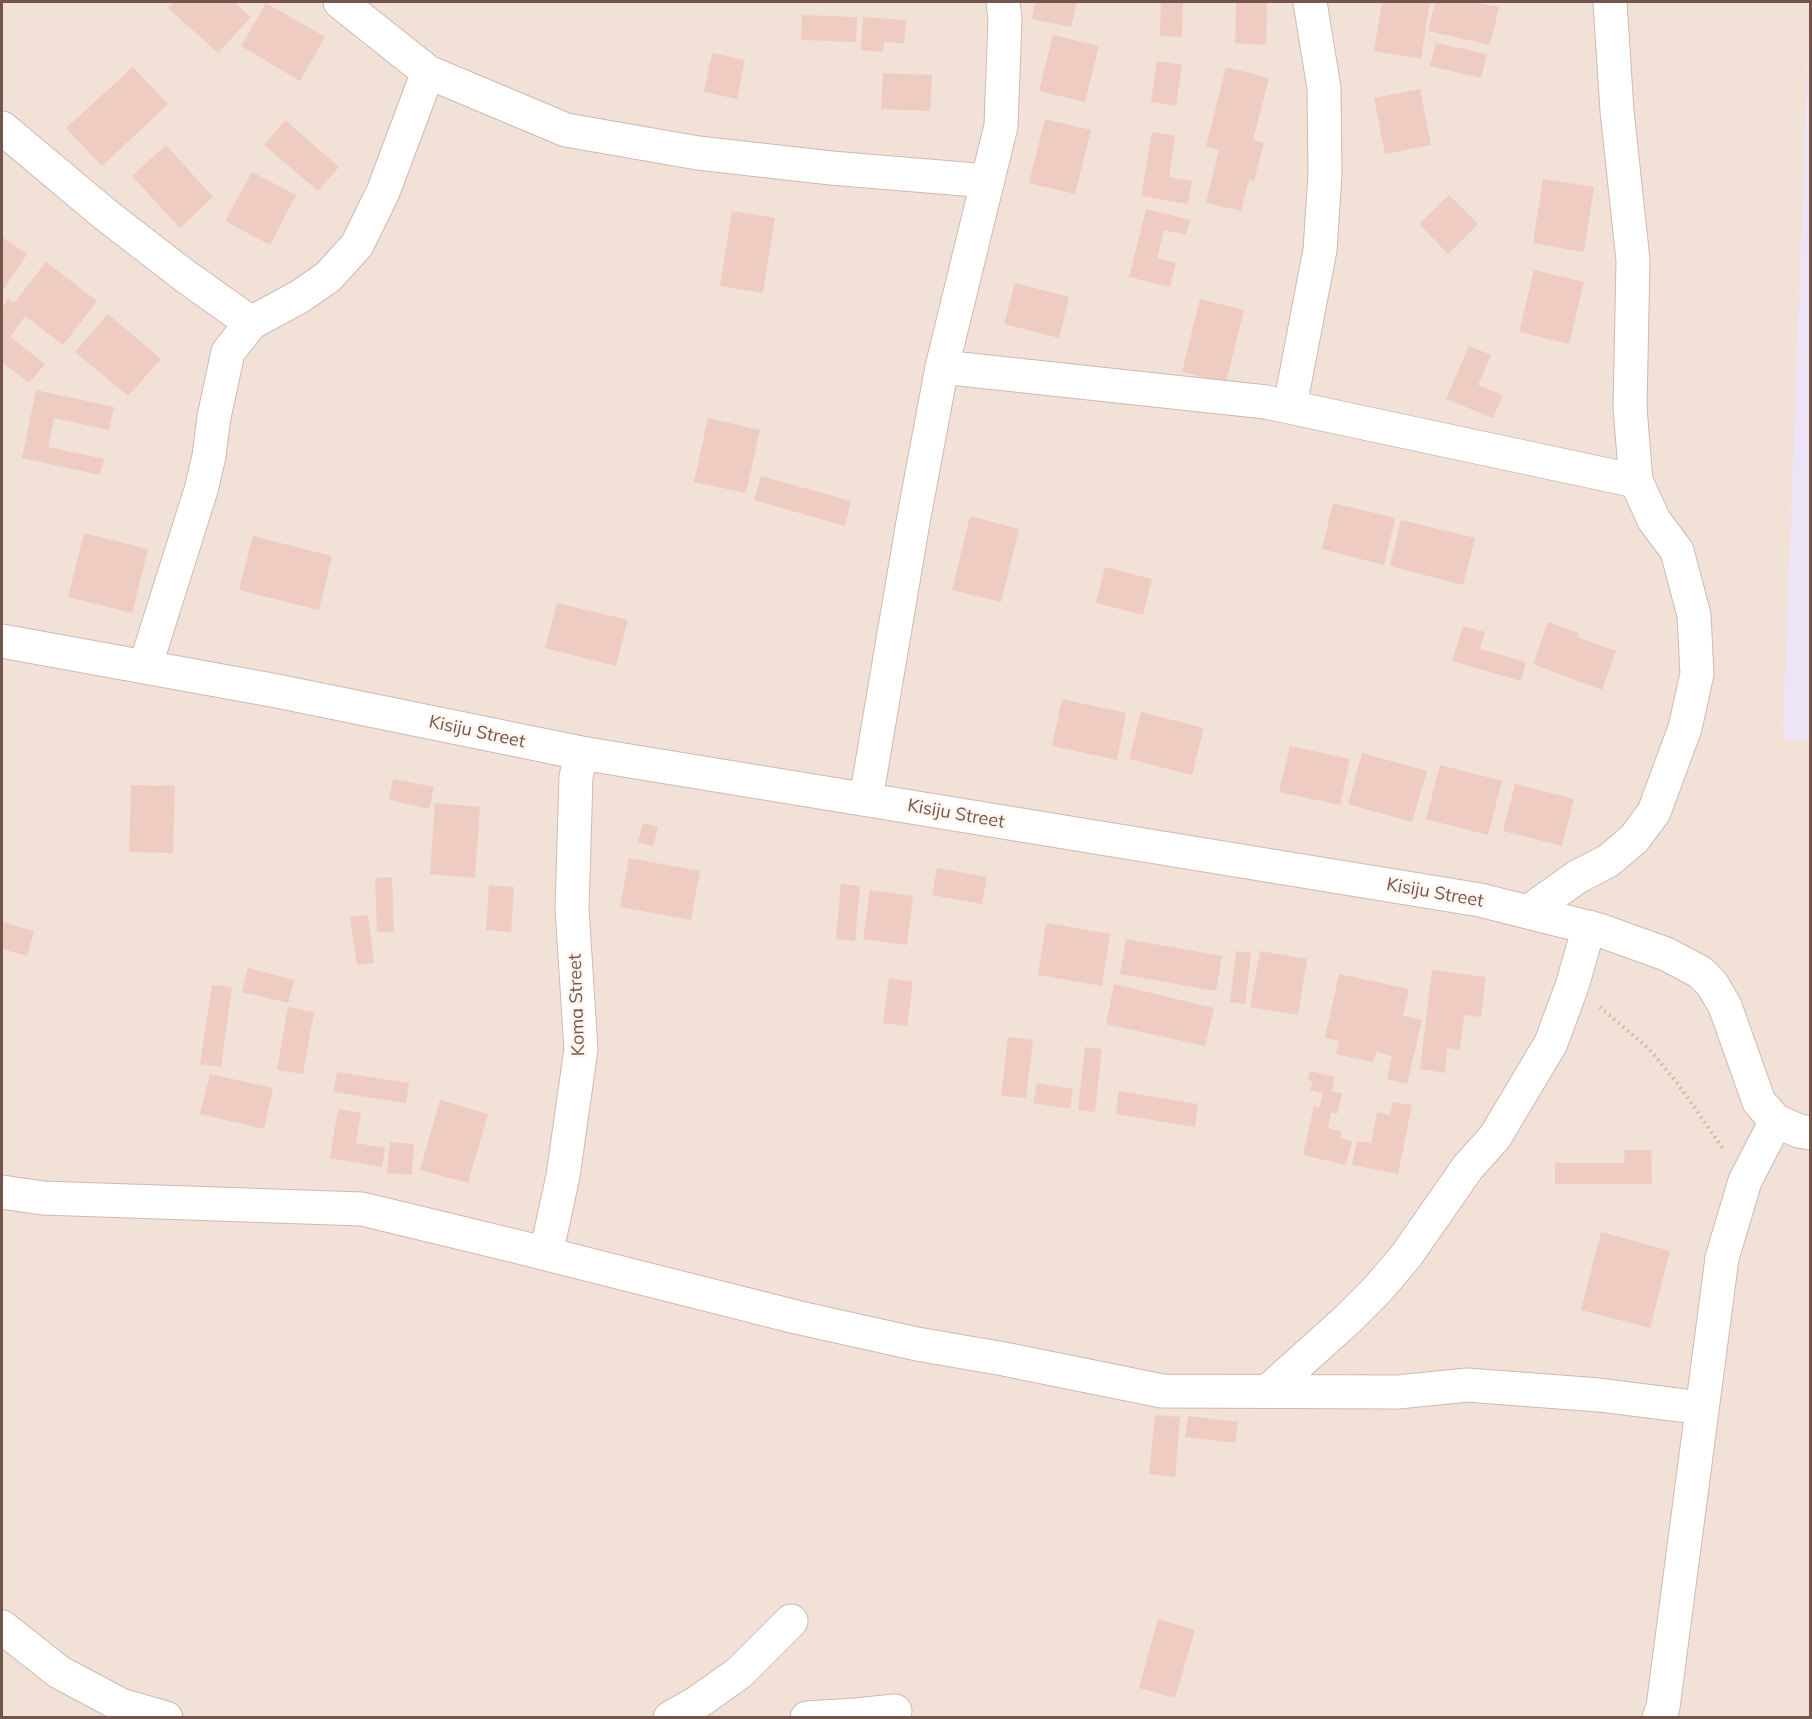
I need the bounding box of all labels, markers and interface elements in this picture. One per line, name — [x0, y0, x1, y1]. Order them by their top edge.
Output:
street label: Kisiju Street — [427, 711, 527, 753]
street label: Kisiju Street — [906, 795, 1006, 833]
street label: Kisiju Street — [1385, 874, 1485, 912]
street label: Koma Street — [564, 953, 590, 1057]

